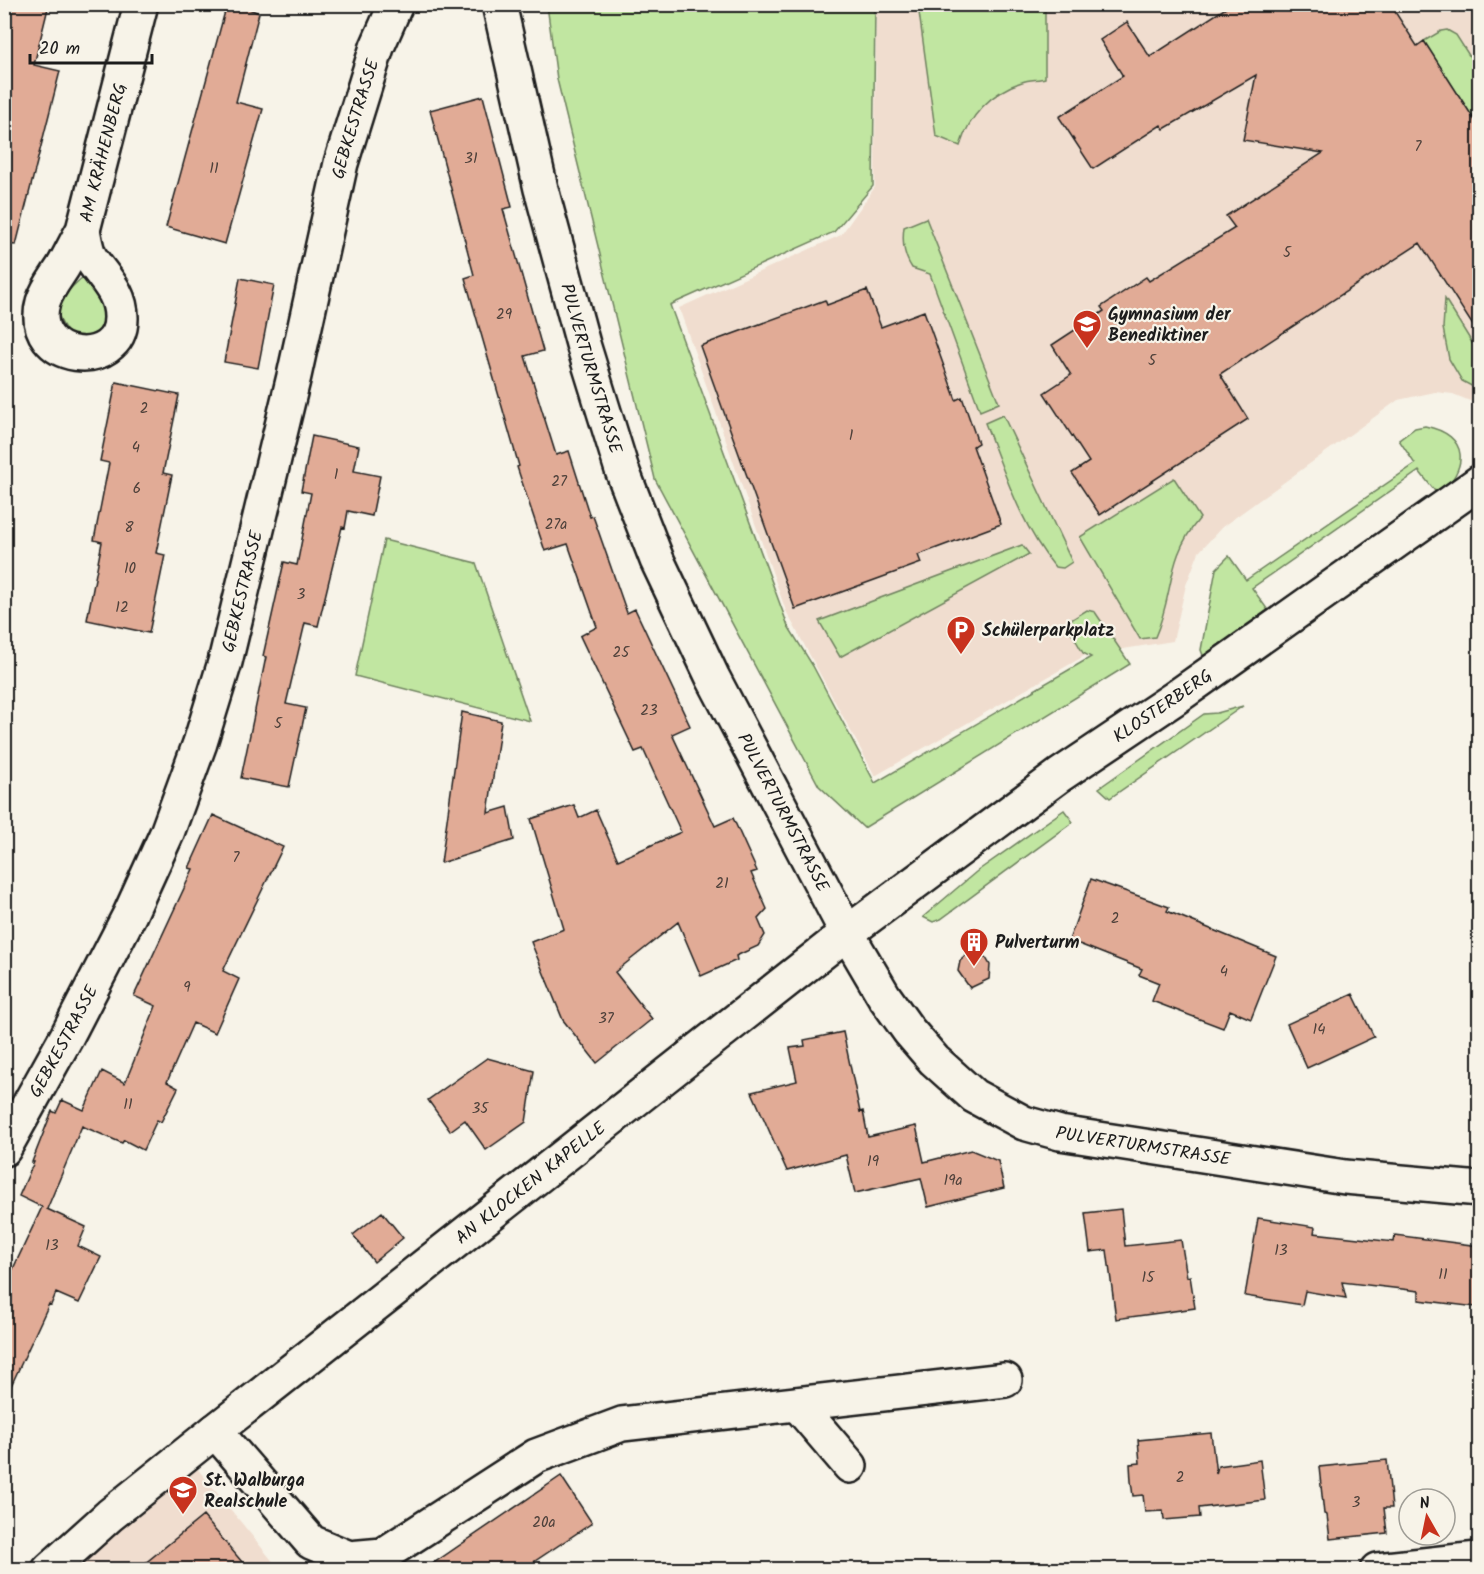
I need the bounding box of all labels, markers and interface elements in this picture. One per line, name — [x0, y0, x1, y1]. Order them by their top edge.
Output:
scale bar — [30, 27, 152, 65]
text: 20 m — [39, 35, 80, 64]
street label: GEBKESTRASSE — [325, 55, 389, 182]
street label: AM KRÄHENBERG — [73, 80, 136, 226]
house number: 7 — [1415, 135, 1423, 159]
house number: 31 — [464, 147, 478, 171]
house number: 11 — [209, 157, 219, 181]
house number: 5 — [1283, 241, 1292, 265]
street label: PULVERTURMSTRASSE — [551, 280, 629, 458]
place label: Gymnasium der Benediktiner — [1108, 301, 1232, 351]
house number: 29 — [496, 303, 513, 327]
school or university icon: Gymnasium der Benediktiner — [1071, 308, 1103, 350]
house number: 5 — [1148, 349, 1157, 373]
house number: 2 — [140, 397, 148, 421]
house number: 1 — [849, 424, 854, 448]
house number: 4 — [132, 436, 140, 460]
house number: 1 — [334, 463, 339, 487]
house number: 27 — [551, 470, 568, 494]
house number: 6 — [133, 477, 141, 501]
house number: 27a — [545, 513, 567, 537]
house number: 8 — [124, 516, 134, 540]
street label: GEBKESTRASSE — [215, 527, 272, 656]
house number: 10 — [124, 557, 137, 581]
house number: 3 — [297, 583, 306, 607]
house number: 12 — [115, 596, 129, 620]
parking icon: Schülerparkplatz — [945, 614, 977, 656]
place label: Schülerparkplatz — [982, 617, 1115, 646]
house number: 25 — [613, 641, 630, 665]
street label: KLOSTERBERG — [1108, 663, 1219, 752]
house number: 23 — [640, 699, 658, 723]
house number: 5 — [274, 712, 283, 736]
street label: PULVERTURMSTRASSE — [728, 728, 836, 898]
house number: 7 — [233, 846, 241, 870]
house number: 21 — [715, 872, 729, 896]
house number: 2 — [1111, 907, 1119, 931]
building icon: Pulverturm — [958, 926, 990, 968]
place label: Pulverturm — [995, 929, 1080, 958]
house number: 4 — [1220, 960, 1228, 984]
house number: 9 — [183, 976, 191, 1000]
street label: GEBKESTRASSE — [22, 980, 107, 1104]
house number: 37 — [598, 1007, 615, 1031]
house number: 14 — [1313, 1018, 1325, 1042]
house number: 11 — [123, 1093, 133, 1117]
house number: 35 — [472, 1097, 489, 1121]
street label: AN KLOCKEN KAPELLE — [449, 1115, 613, 1252]
street label: PULVERTURMSTRASSE — [1054, 1120, 1233, 1175]
house number: 19 — [867, 1150, 880, 1174]
house number: 19a — [943, 1169, 963, 1193]
house number: 13 — [45, 1234, 59, 1258]
house number: 13 — [1274, 1239, 1288, 1263]
house number: 11 — [1438, 1263, 1448, 1287]
house number: 15 — [1142, 1266, 1155, 1290]
house number: 2 — [1176, 1466, 1184, 1490]
place label: St. Walburga Realschule — [204, 1467, 305, 1517]
school or university icon: St. Walburga Realschule — [167, 1474, 199, 1516]
north arrow — [1397, 1487, 1457, 1547]
house number: 3 — [1352, 1491, 1361, 1515]
text: N — [1418, 1491, 1432, 1517]
house number: 20a — [532, 1511, 556, 1535]

